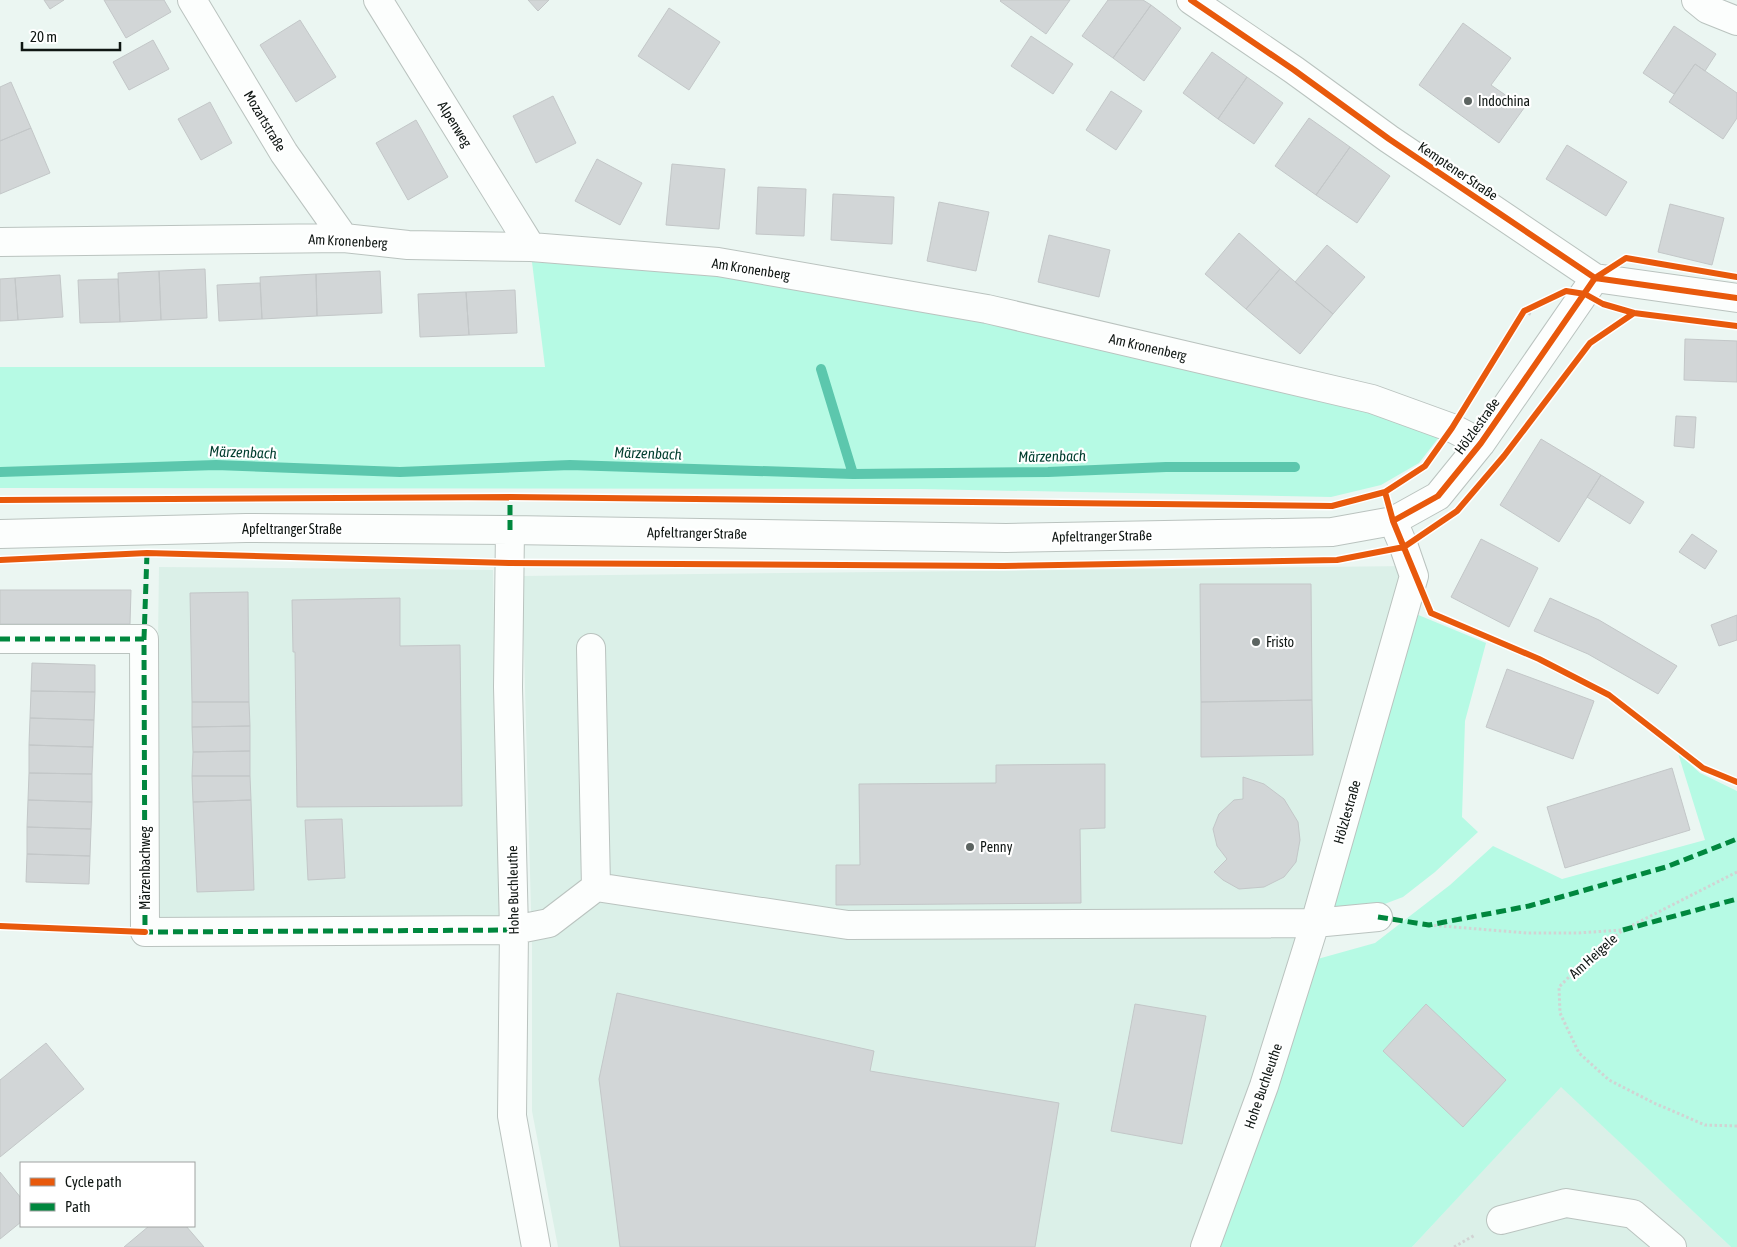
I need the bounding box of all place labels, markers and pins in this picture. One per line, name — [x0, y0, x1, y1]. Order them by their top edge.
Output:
place label: Indochina — [1478, 93, 1530, 109]
marker: Indochina — [1462, 95, 1474, 107]
place label: Fristo — [1266, 634, 1294, 650]
marker: Fristo — [1250, 636, 1262, 648]
place label: Penny — [980, 839, 1013, 855]
marker: Penny — [964, 841, 976, 853]

